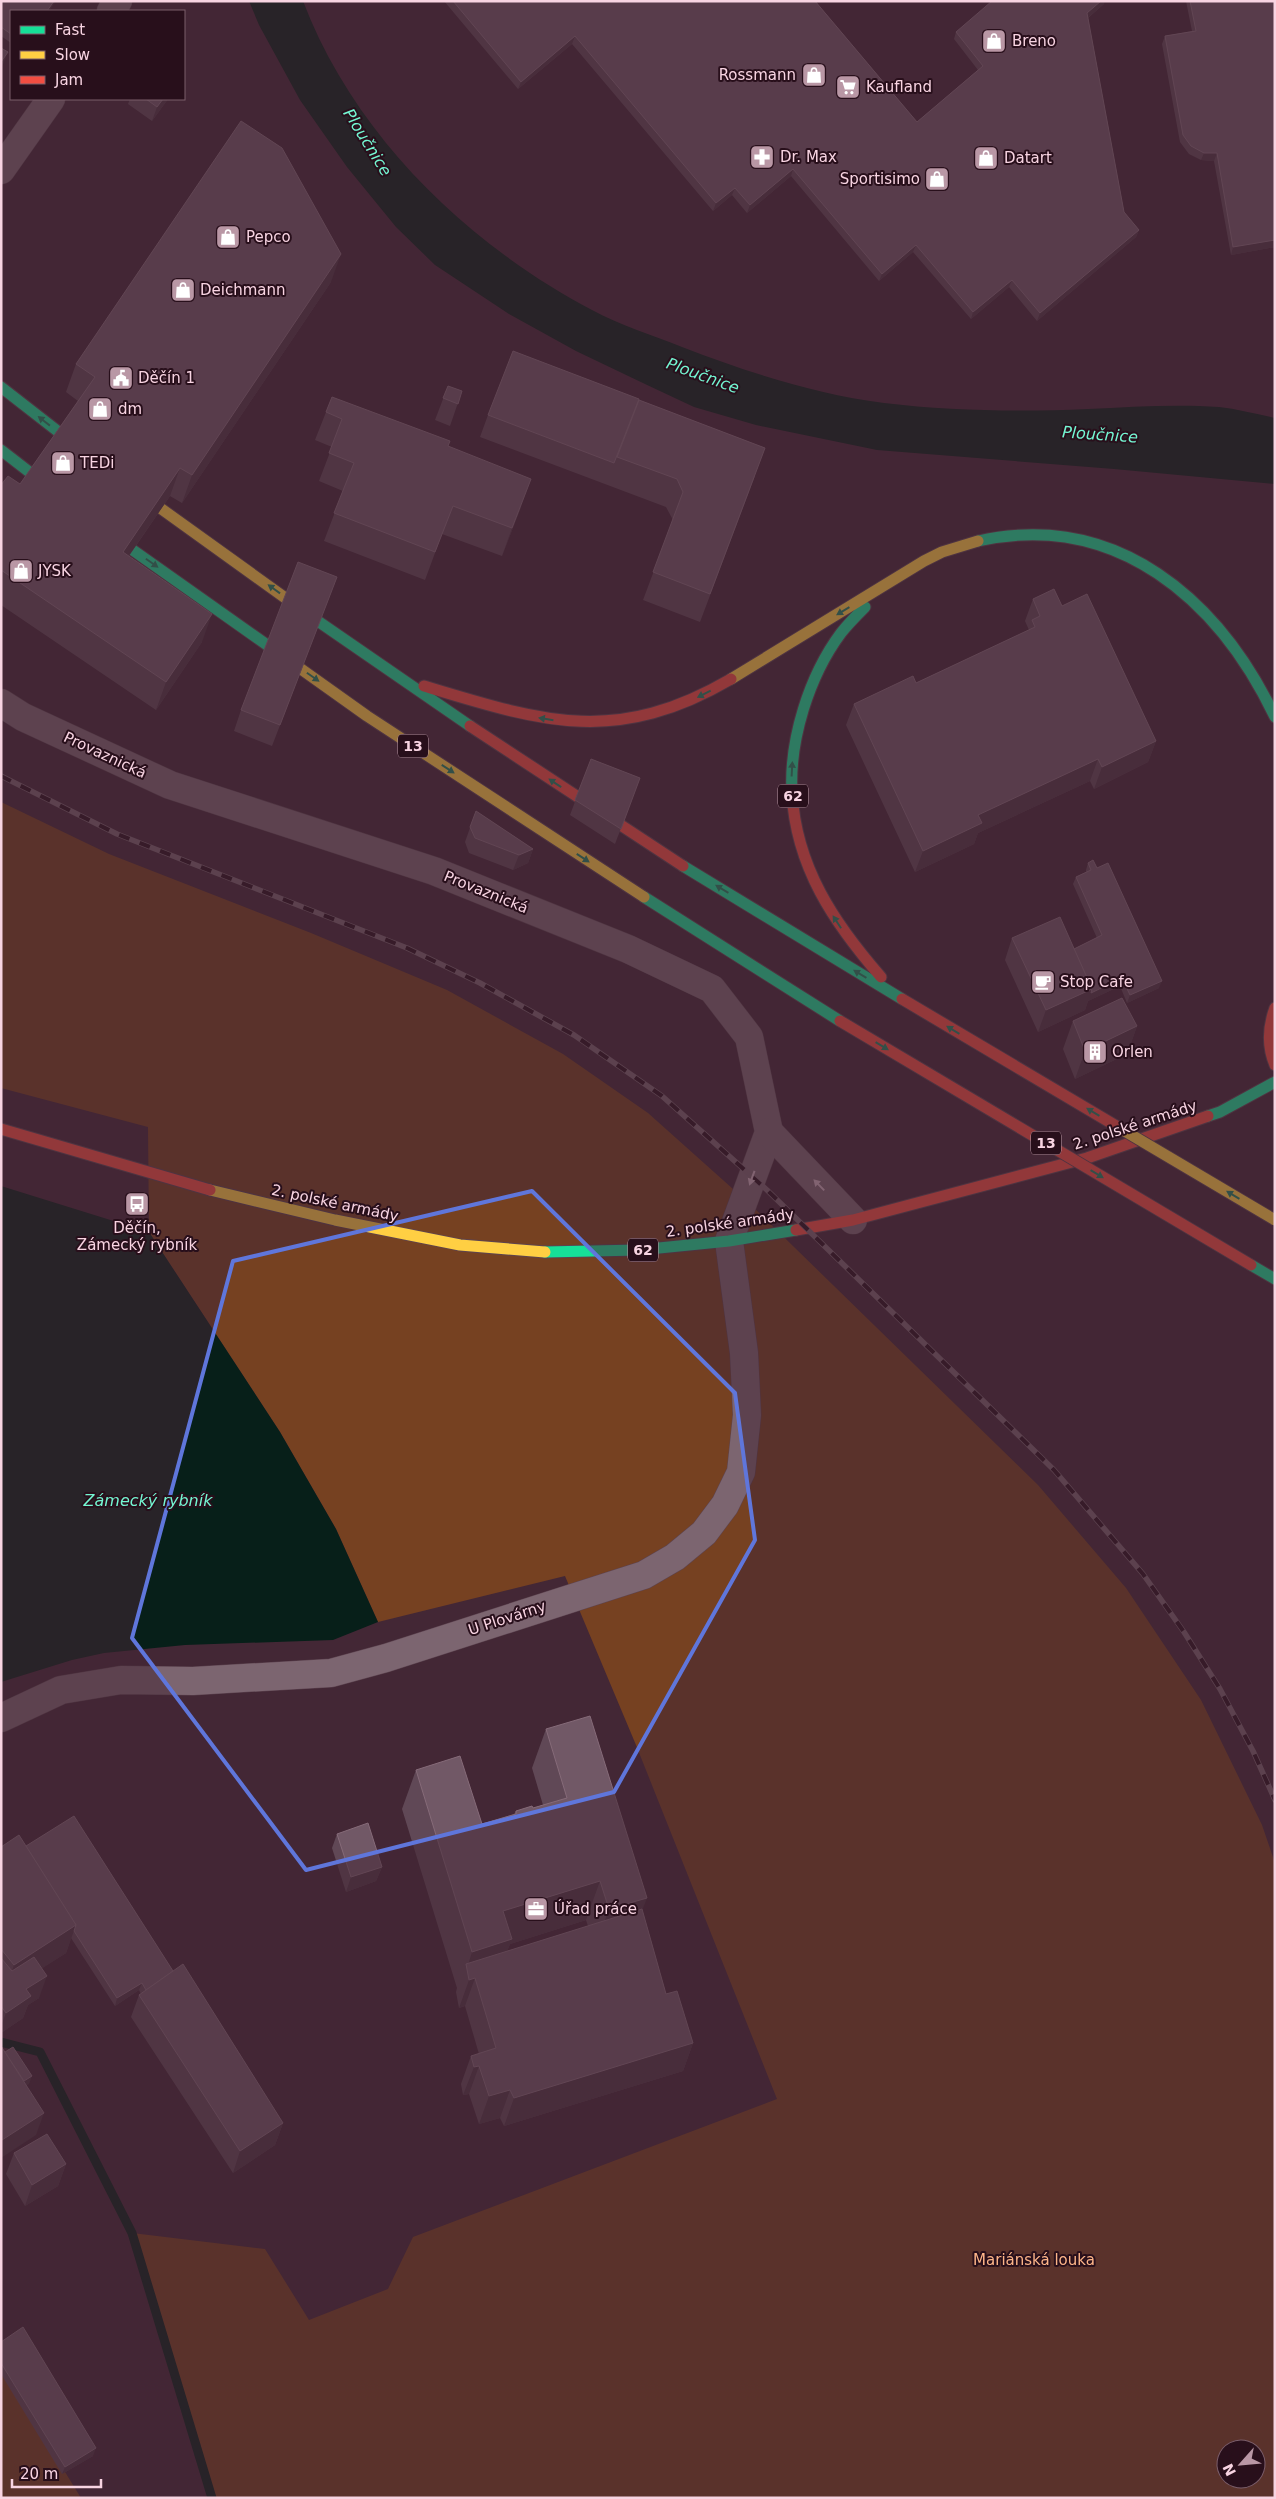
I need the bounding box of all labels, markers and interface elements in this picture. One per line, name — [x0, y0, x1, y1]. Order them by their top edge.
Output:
legend — [10, 10, 185, 100]
text: Fast — [55, 21, 85, 39]
shop icon: Breno — [981, 28, 1007, 54]
place label: Breno — [1012, 32, 1056, 50]
text: Slow — [55, 46, 90, 64]
shop icon: Rossmann — [801, 62, 827, 88]
place label: Rossmann — [719, 66, 796, 84]
text: Jam — [54, 71, 83, 89]
supermarket icon: Kaufland — [835, 74, 861, 100]
place label: Kaufland — [866, 78, 932, 96]
water label: Ploučnice — [339, 105, 396, 180]
pharmacy icon: Dr. Max — [749, 144, 775, 170]
shop icon: Datart — [973, 145, 999, 171]
place label: Dr. Max — [780, 148, 837, 166]
place label: Datart — [1004, 149, 1052, 167]
shop icon: Sportisimo — [924, 166, 950, 192]
place label: Sportisimo — [840, 170, 920, 188]
shop icon: Pepco — [215, 224, 241, 250]
place label: Pepco — [246, 228, 291, 246]
shop icon: Deichmann — [170, 277, 196, 303]
place label: Deichmann — [200, 281, 286, 299]
water label: Ploučnice — [664, 354, 742, 397]
public building icon: Děčín 1 — [108, 365, 134, 391]
place label: Děčín 1 — [138, 369, 195, 387]
shop icon: dm — [87, 396, 113, 422]
place label: dm — [118, 400, 142, 418]
one-way arrow — [38, 415, 51, 426]
water label: Ploučnice — [1061, 422, 1139, 447]
shop icon: TEDi — [50, 450, 76, 476]
place label: TEDi — [79, 454, 114, 472]
shop icon: JYSK — [8, 558, 34, 584]
one-way arrow — [145, 558, 159, 568]
place label: JYSK — [37, 562, 72, 580]
one-way arrow — [268, 584, 281, 595]
one-way arrow — [837, 607, 850, 616]
one-way arrow — [306, 672, 320, 682]
one-way arrow — [696, 690, 711, 698]
one-way arrow — [537, 715, 553, 723]
street label: Provaznická — [61, 728, 149, 782]
road number: 13 — [398, 734, 428, 758]
one-way arrow — [789, 761, 797, 777]
one-way arrow — [441, 764, 454, 773]
one-way arrow — [548, 778, 562, 788]
road number: 62 — [778, 784, 808, 808]
one-way arrow — [577, 853, 590, 863]
street label: Provaznická — [441, 867, 531, 917]
one-way arrow — [715, 885, 728, 894]
one-way arrow — [833, 915, 842, 928]
one-way arrow — [854, 969, 867, 979]
cafe icon: Stop Cafe — [1030, 969, 1056, 995]
place label: Stop Cafe — [1060, 973, 1133, 991]
one-way arrow — [946, 1025, 959, 1034]
building icon: Orlen — [1082, 1039, 1108, 1065]
one-way arrow — [876, 1042, 889, 1051]
place label: Orlen — [1112, 1043, 1153, 1061]
street label: 2. polské armády — [1071, 1096, 1199, 1154]
one-way arrow — [1086, 1108, 1099, 1117]
road number: 13 — [1031, 1132, 1061, 1154]
one-way arrow — [1091, 1169, 1104, 1178]
one-way arrow — [748, 1170, 755, 1185]
one-way arrow — [813, 1179, 825, 1191]
street label: 2. polské armády — [270, 1181, 400, 1225]
one-way arrow — [1226, 1190, 1239, 1199]
bus stop icon: Děčín, Zámecký rybník — [124, 1191, 150, 1217]
street label: 2. polské armády — [665, 1205, 795, 1241]
place label: Děčín, Zámecký rybník — [77, 1219, 197, 1254]
road number: 62 — [628, 1238, 658, 1262]
water label: Zámecký rybník — [83, 1491, 213, 1510]
street label: U Plovárny — [466, 1597, 548, 1639]
office icon: Úřad práce — [523, 1896, 549, 1922]
place label: Úřad práce — [554, 1899, 637, 1918]
park label: Mariánská louka — [973, 2251, 1095, 2269]
north arrow — [1216, 2439, 1266, 2489]
scale bar — [12, 2456, 101, 2488]
text: N — [1220, 2461, 1239, 2479]
text: 20 m — [20, 2465, 58, 2483]

